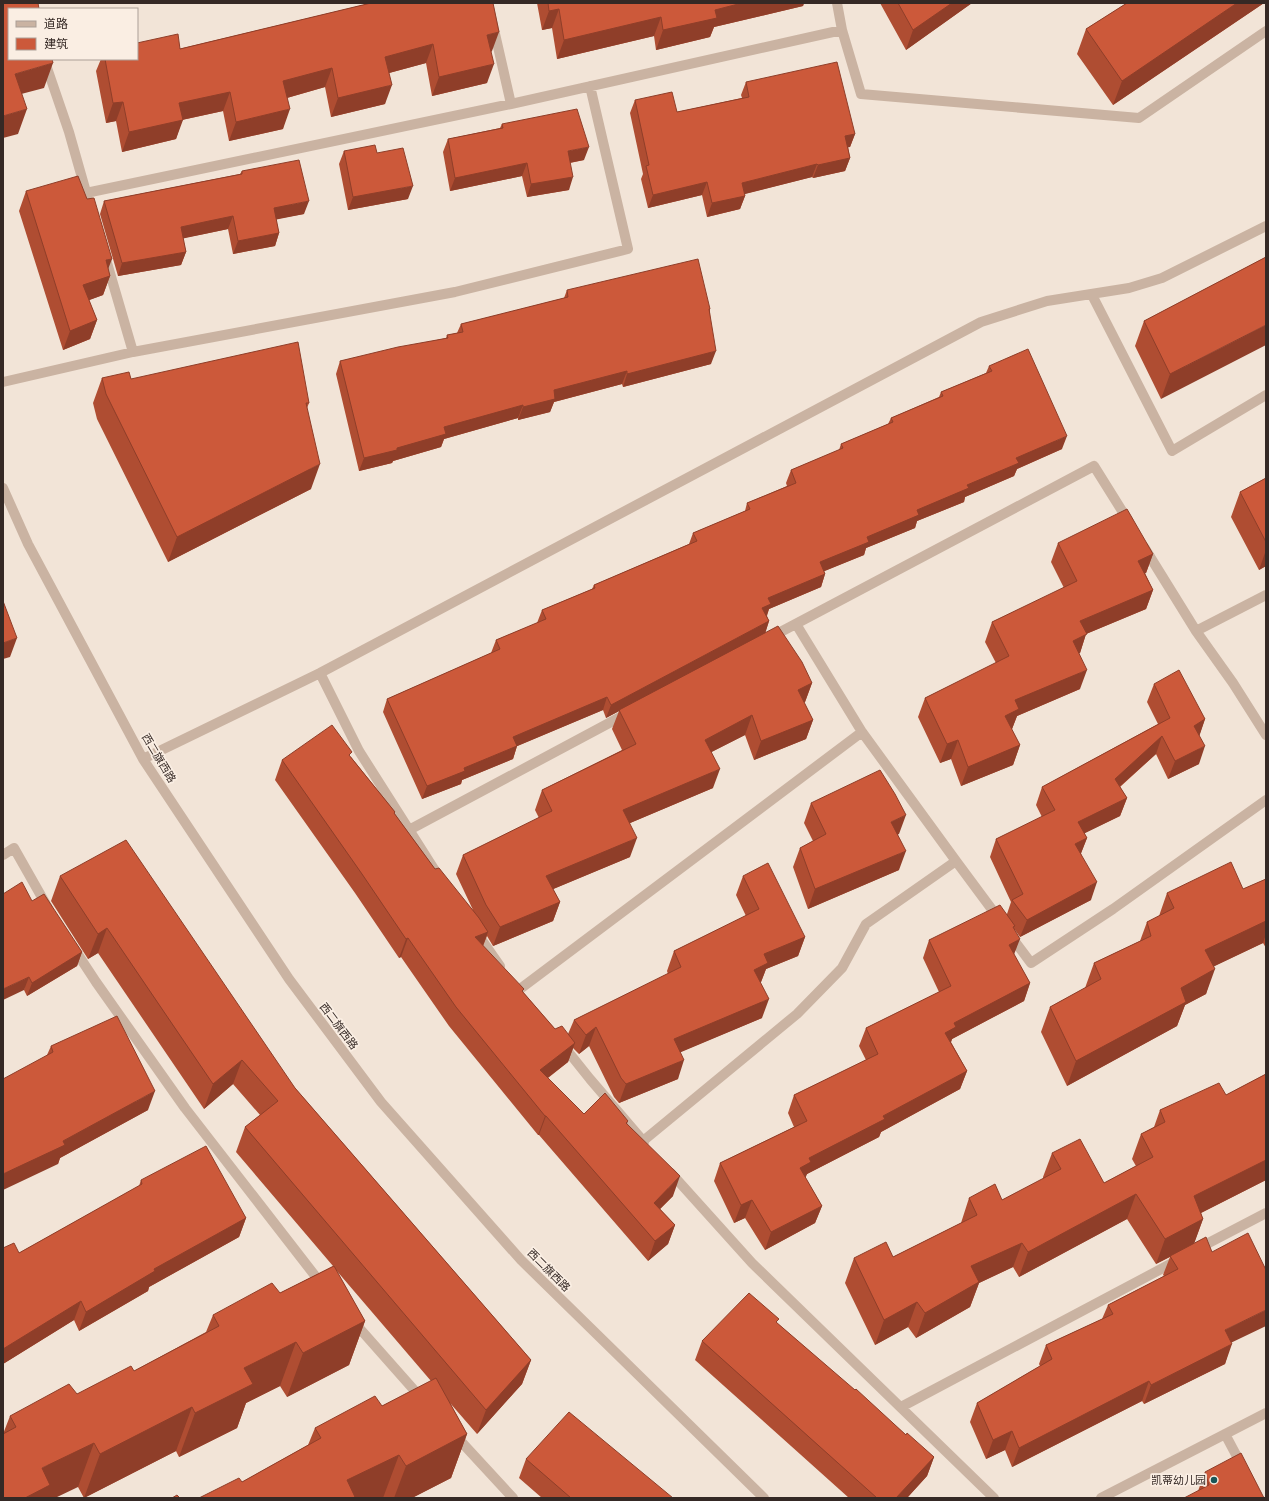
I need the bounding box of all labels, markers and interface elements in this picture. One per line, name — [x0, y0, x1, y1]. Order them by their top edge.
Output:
legend — [8, 8, 138, 60]
text: 道路 — [44, 16, 68, 31]
text: 建筑 — [44, 36, 68, 51]
street label: 西二旗西路 — [139, 731, 179, 785]
street label: 西二旗西路 — [317, 1000, 361, 1052]
street label: 西二旗西路 — [525, 1246, 573, 1294]
place label: 凯蒂幼儿园 — [1151, 1473, 1206, 1487]
marker: 凯蒂幼儿园 — [1209, 1475, 1219, 1485]

